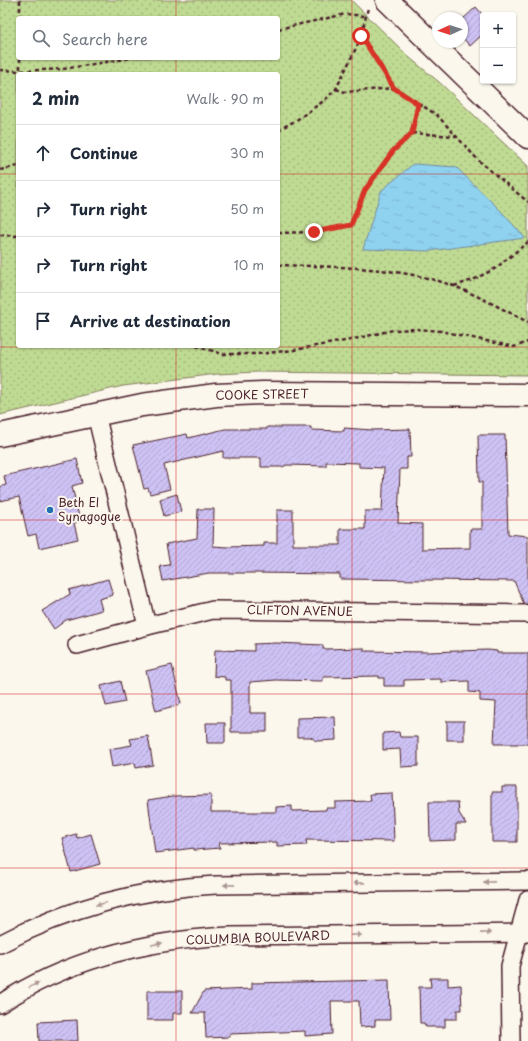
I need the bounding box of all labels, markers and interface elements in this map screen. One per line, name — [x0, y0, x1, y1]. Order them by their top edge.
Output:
north arrow — [432, 12, 468, 48]
map controls — [480, 12, 516, 84]
button: + — [480, 12, 516, 48]
search box — [16, 16, 280, 60]
icon: search — [30, 27, 52, 49]
text: Search here — [62, 27, 148, 50]
route start — [352, 27, 370, 45]
button: − — [480, 48, 516, 84]
text: 2 min — [32, 85, 79, 111]
text: Walk · 90 m — [187, 89, 264, 108]
text: Continue — [70, 141, 138, 164]
icon: ahead — [32, 142, 54, 164]
text: 30 m — [230, 143, 264, 162]
text: Turn right — [70, 197, 147, 220]
icon: right — [32, 198, 54, 220]
text: 50 m — [230, 199, 264, 218]
route end — [305, 223, 323, 241]
text: Turn right — [70, 253, 147, 276]
icon: right — [32, 254, 54, 276]
text: 10 m — [234, 255, 264, 274]
text: Arrive at destination — [70, 309, 231, 332]
icon: arrive — [32, 310, 54, 332]
street label: COOKE STREET — [215, 384, 310, 404]
place label: Beth El Synagogue — [58, 493, 121, 525]
marker: Beth El Synagogue — [45, 505, 55, 515]
street label: CLIFTON AVENUE — [247, 600, 353, 620]
one-way arrow — [482, 879, 495, 885]
one-way arrow — [352, 880, 365, 886]
one-way arrow — [222, 882, 235, 888]
one-way arrow — [95, 901, 107, 907]
street label: COLUMBIA BOULEVARD — [186, 925, 330, 949]
one-way arrow — [480, 930, 493, 936]
one-way arrow — [350, 932, 363, 938]
one-way arrow — [150, 941, 163, 947]
one-way arrow — [28, 982, 39, 988]

